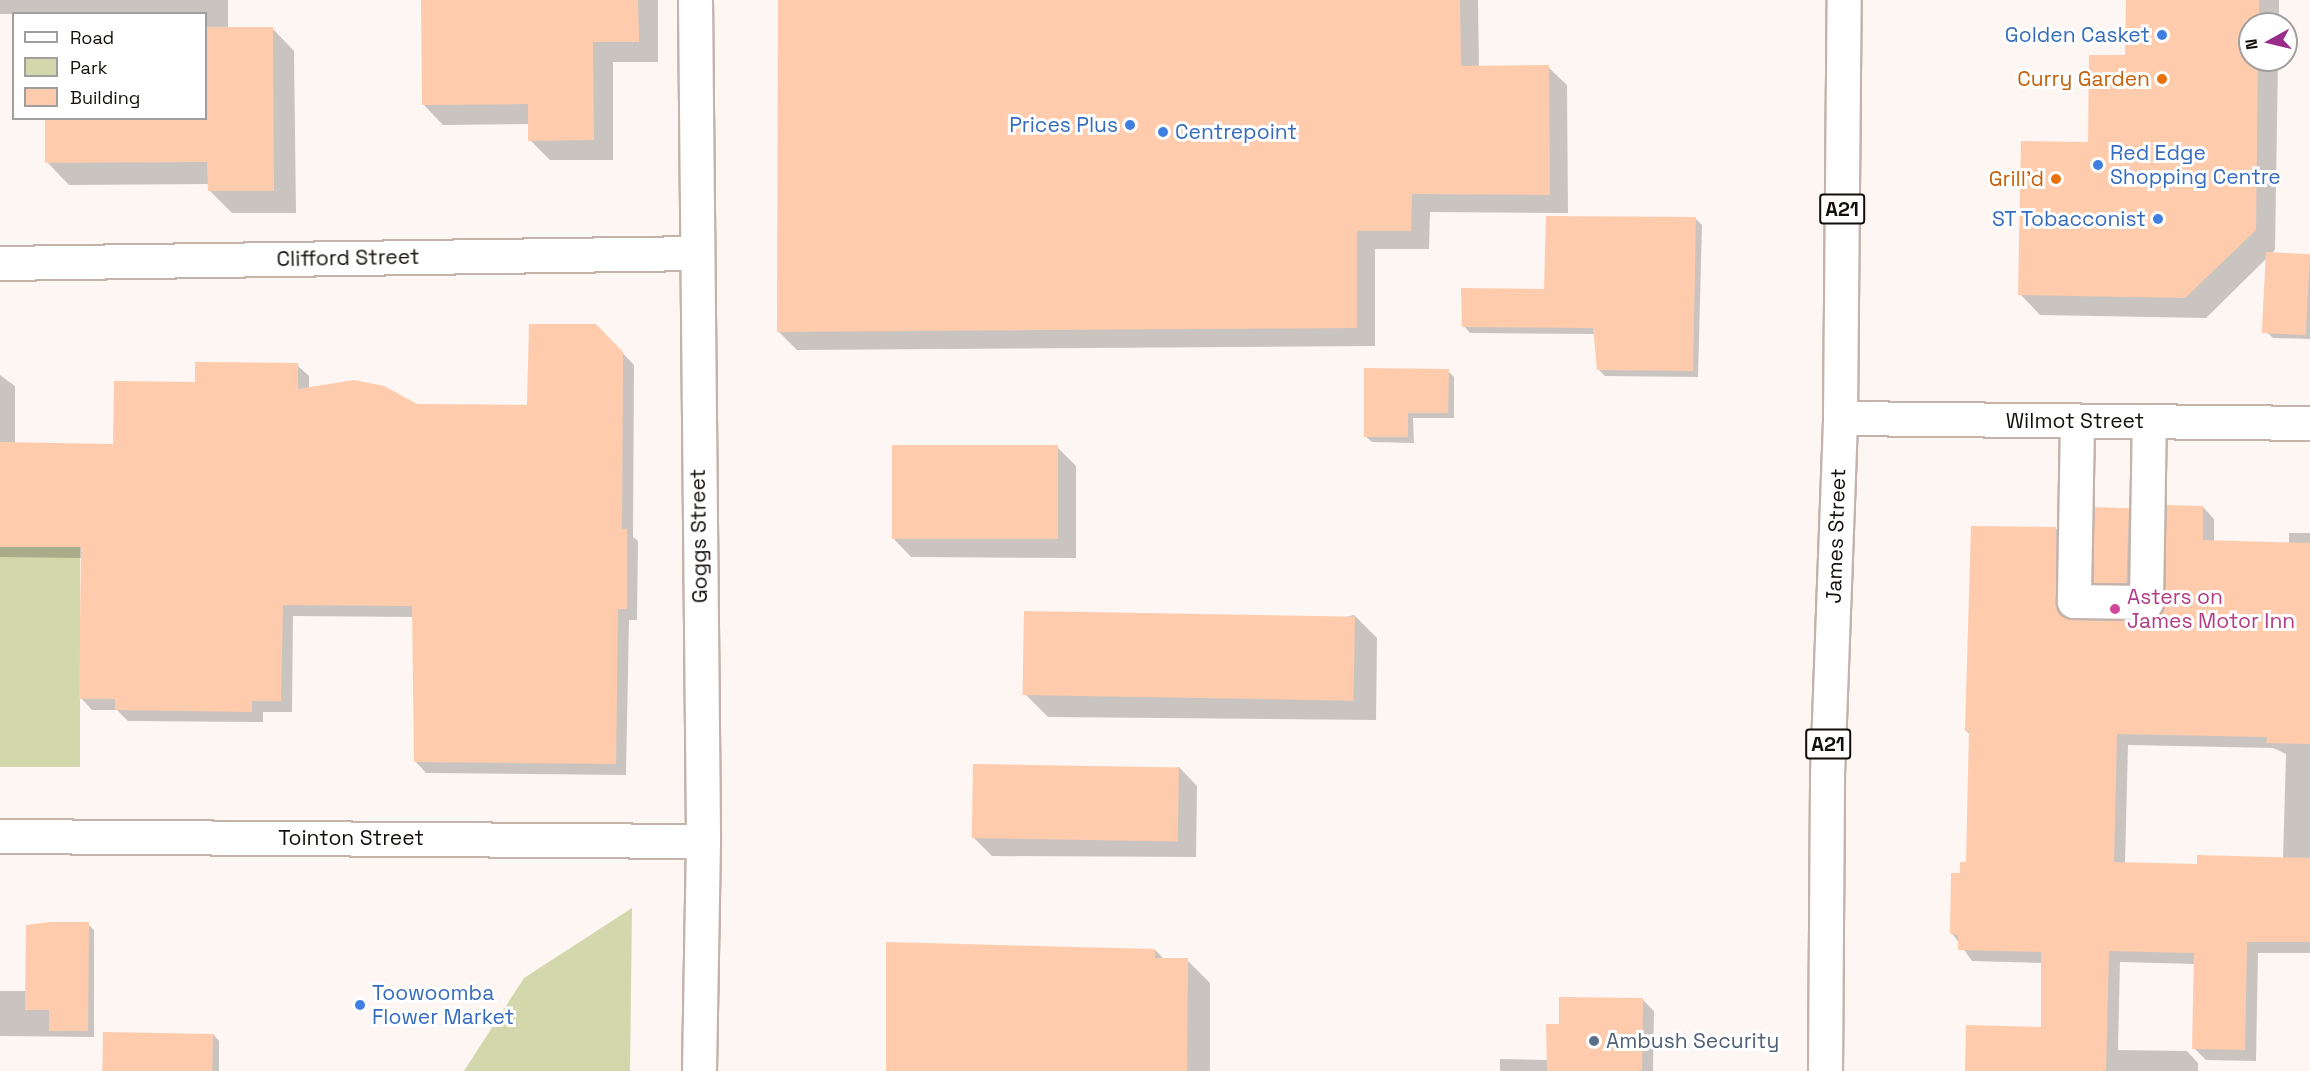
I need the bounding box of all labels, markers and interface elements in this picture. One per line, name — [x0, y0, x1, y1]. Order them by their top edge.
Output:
legend — [12, 12, 207, 120]
north arrow — [2238, 12, 2298, 72]
place label: Golden Casket — [2005, 22, 2150, 48]
text: Road — [70, 26, 114, 49]
marker: Golden Casket — [2155, 28, 2169, 42]
text: N — [2241, 38, 2263, 51]
text: Park — [70, 56, 107, 79]
place label: Curry Garden — [2017, 66, 2150, 92]
marker: Curry Garden — [2155, 72, 2169, 86]
text: Building — [70, 86, 140, 109]
place label: Prices Plus — [1009, 112, 1118, 138]
marker: Prices Plus — [1123, 118, 1137, 132]
place label: Centrepoint — [1175, 119, 1297, 145]
marker: Centrepoint — [1156, 125, 1170, 139]
place label: Red Edge Shopping Centre — [2110, 140, 2281, 190]
marker: Red Edge Shopping Centre — [2091, 158, 2105, 172]
place label: Grill'd — [1989, 166, 2044, 192]
marker: Grill'd — [2049, 172, 2063, 186]
road number: A21 — [1818, 192, 1866, 226]
place label: ST Tobacconist — [1991, 206, 2146, 232]
marker: ST Tobacconist — [2151, 212, 2165, 226]
street label: Clifford Street — [276, 244, 420, 272]
street label: Wilmot Street — [2006, 408, 2144, 434]
street label: James Street — [1821, 468, 1851, 604]
street label: Goggs Street — [685, 469, 713, 603]
place label: Asters on James Motor Inn — [2127, 584, 2295, 634]
marker: Asters on James Motor Inn — [2108, 602, 2122, 616]
road number: A21 — [1804, 727, 1852, 761]
street label: Tointon Street — [278, 825, 424, 851]
place label: Toowoomba Flower Market — [372, 980, 514, 1030]
marker: Toowoomba Flower Market — [353, 998, 367, 1012]
place label: Ambush Security — [1606, 1028, 1779, 1054]
marker: Ambush Security — [1587, 1034, 1601, 1048]

